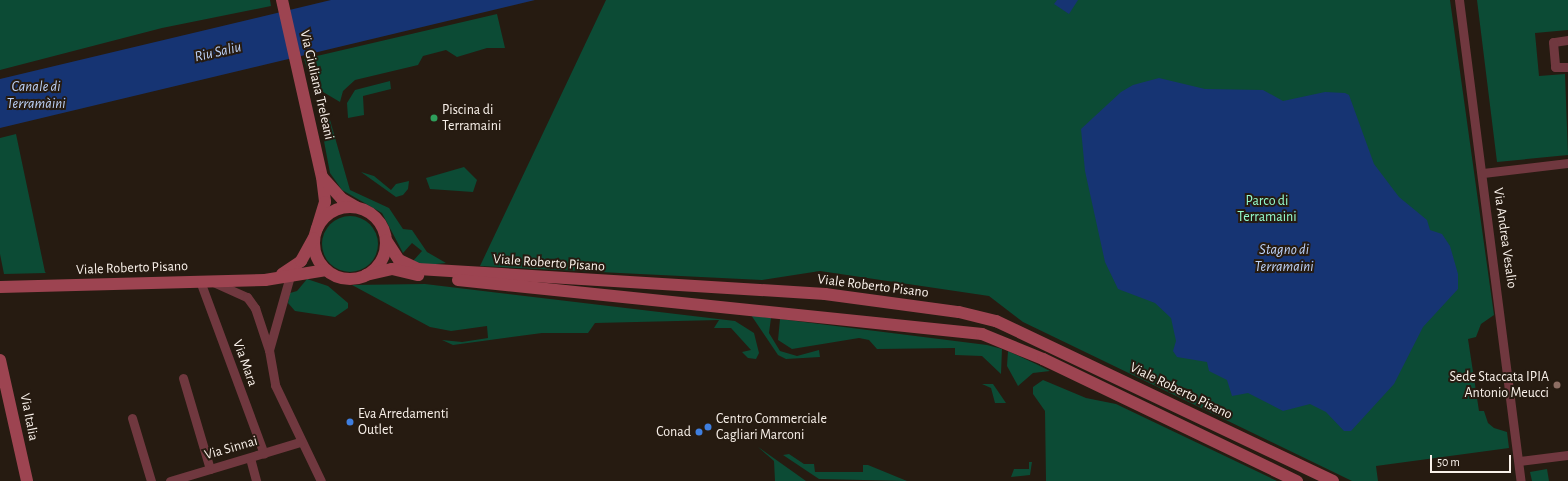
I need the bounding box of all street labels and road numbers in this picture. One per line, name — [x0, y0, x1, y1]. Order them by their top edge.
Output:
street label: Via Giuliana Treleani — [296, 29, 338, 141]
street label: Via Andrea Vesalio — [1490, 187, 1520, 289]
street label: Viale Roberto Pisano — [493, 251, 605, 275]
street label: Viale Roberto Pisano — [76, 258, 188, 278]
street label: Viale Roberto Pisano — [816, 271, 930, 301]
street label: Via Mara — [229, 338, 261, 388]
street label: Viale Roberto Pisano — [1127, 359, 1235, 423]
street label: Via Italia — [16, 392, 42, 442]
street label: Via Sinnai — [203, 432, 259, 464]

